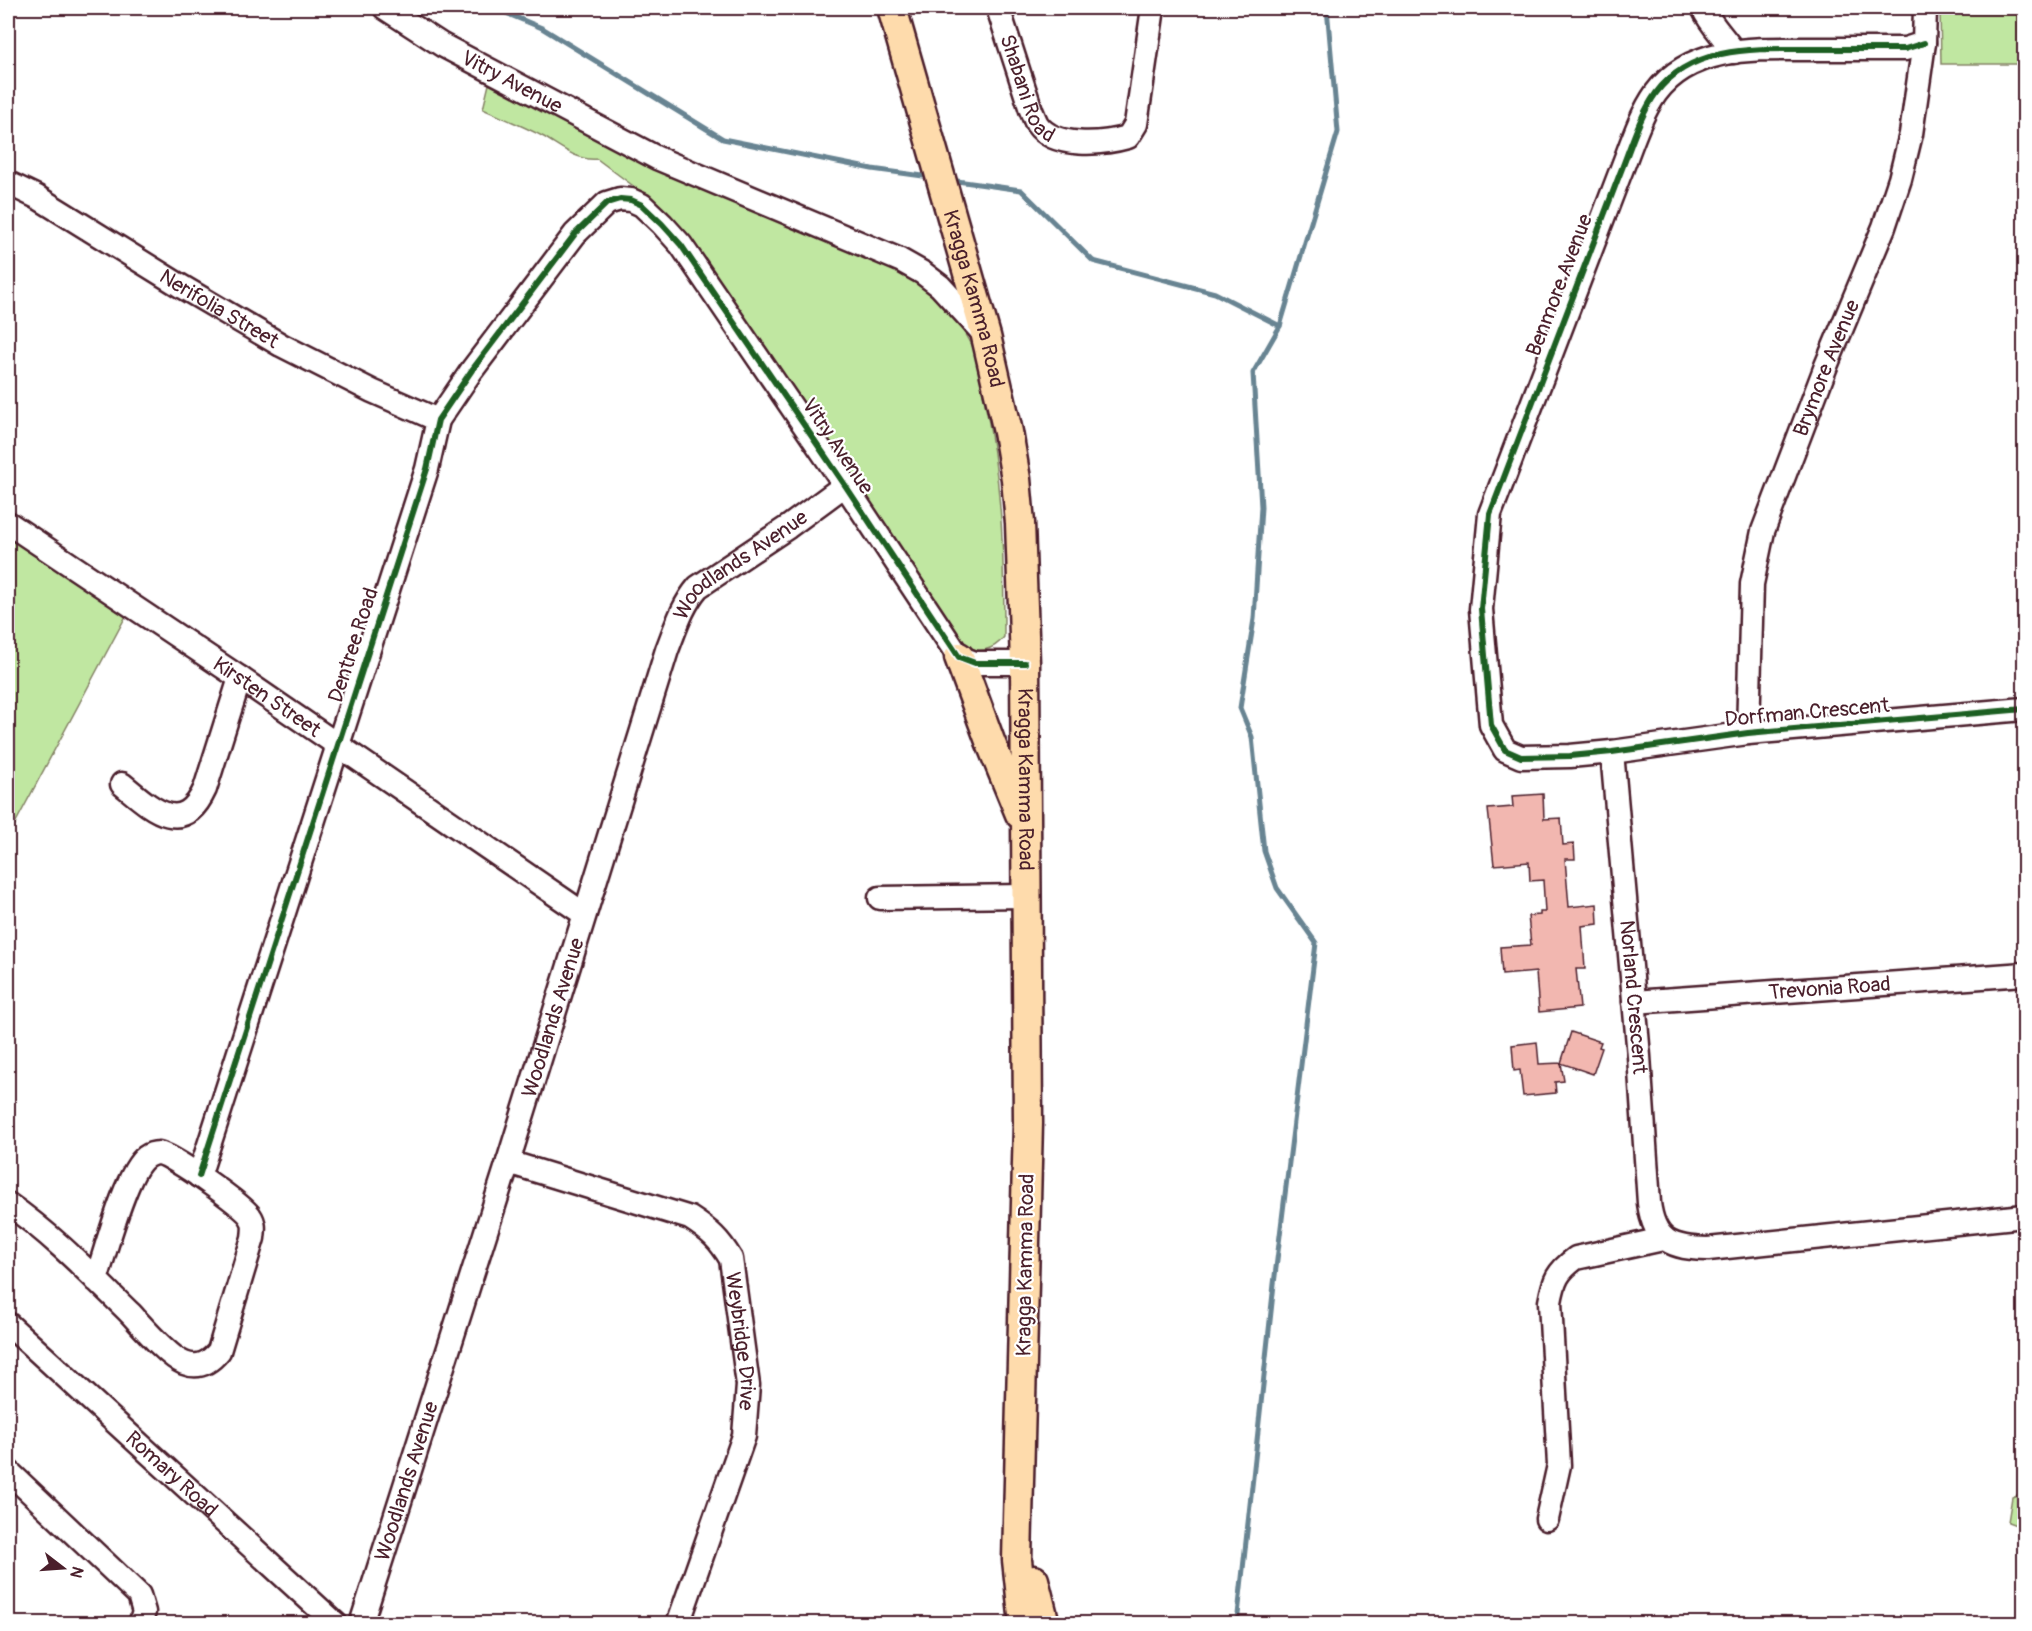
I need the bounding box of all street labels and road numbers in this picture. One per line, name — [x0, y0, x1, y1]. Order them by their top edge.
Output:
street label: Shabani Road — [993, 31, 1060, 149]
street label: Vitry Avenue — [457, 45, 567, 120]
street label: Kragga Kamma Road — [937, 207, 1010, 390]
street label: Benmore Avenue — [1520, 210, 1599, 360]
street label: Nerifolia Street — [154, 263, 284, 355]
street label: Brymore Avenue — [1787, 295, 1866, 440]
street label: Vitry Avenue — [796, 393, 880, 500]
street label: Woodlands Avenue — [668, 504, 814, 624]
street label: Dentree Road — [322, 584, 385, 706]
street label: Kirsten Street — [208, 651, 327, 744]
street label: Kragga Kamma Road — [1011, 688, 1039, 871]
street label: Dorfman Crescent — [1724, 692, 1891, 733]
street label: Norland Crescent — [1613, 919, 1653, 1075]
street label: Woodlands Avenue — [516, 934, 591, 1101]
street label: Trevonia Road — [1767, 971, 1892, 1006]
street label: Kragga Kamma Road — [1010, 1173, 1041, 1357]
street label: Weybridge Drive — [719, 1270, 761, 1412]
street label: Woodlands Avenue — [369, 1398, 445, 1564]
street label: Romary Road — [120, 1425, 223, 1523]

